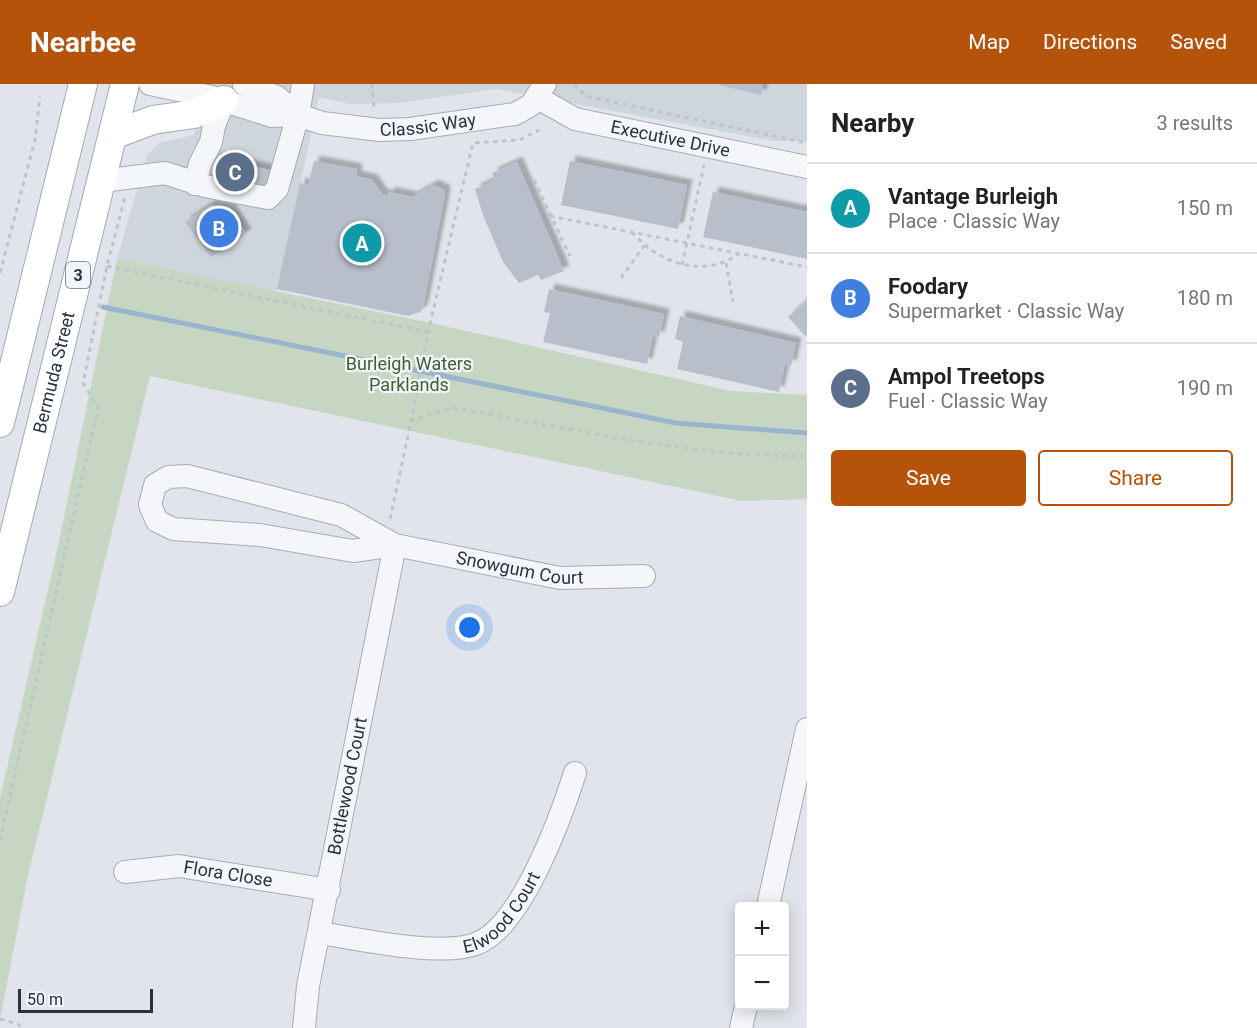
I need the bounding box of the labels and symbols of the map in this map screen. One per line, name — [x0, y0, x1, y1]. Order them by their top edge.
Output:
street label: Classic Way — [379, 109, 478, 140]
street label: Executive Drive — [609, 116, 732, 161]
pin: C — [216, 150, 254, 194]
pin: B — [200, 206, 238, 250]
pin: A — [342, 220, 382, 266]
road number: 3 — [66, 262, 90, 288]
street label: Bermuda Street — [28, 309, 79, 435]
park label: Burleigh Waters Parklands — [346, 353, 472, 395]
street label: Snowgum Court — [454, 546, 584, 588]
your location — [455, 613, 484, 642]
street label: Bottlewood Court — [323, 715, 371, 857]
street label: Flora Close — [182, 856, 274, 891]
street label: Elwood Court — [461, 868, 544, 957]
scale bar — [18, 986, 153, 1014]

